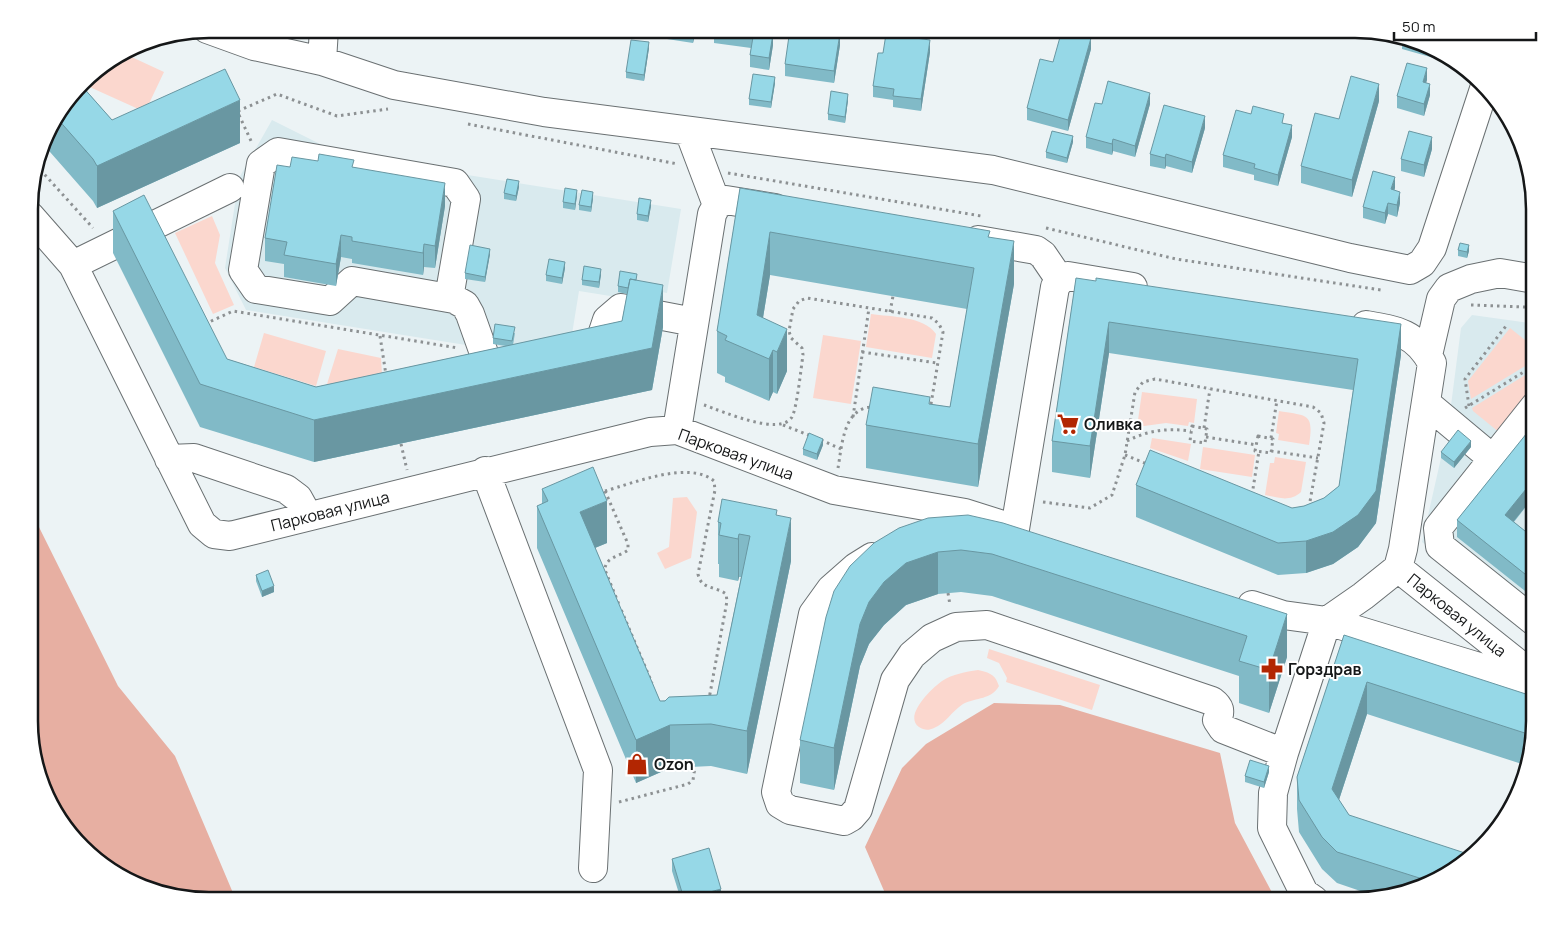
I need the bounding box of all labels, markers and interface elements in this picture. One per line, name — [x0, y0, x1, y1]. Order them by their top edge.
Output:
scale bar — [1394, 10, 1536, 42]
text: 50 m — [1402, 16, 1436, 37]
supermarket icon: Оливка — [1055, 411, 1081, 437]
place label: Оливка — [1084, 413, 1142, 435]
street label: Парковая улица — [675, 423, 797, 485]
street label: Парковая улица — [268, 486, 392, 536]
street label: Парковая улица — [1403, 568, 1511, 662]
pharmacy icon: Горздрав — [1259, 656, 1285, 682]
place label: Горздрав — [1288, 658, 1361, 680]
shop icon: Ozon — [624, 751, 650, 777]
place label: Ozon — [654, 753, 694, 775]

